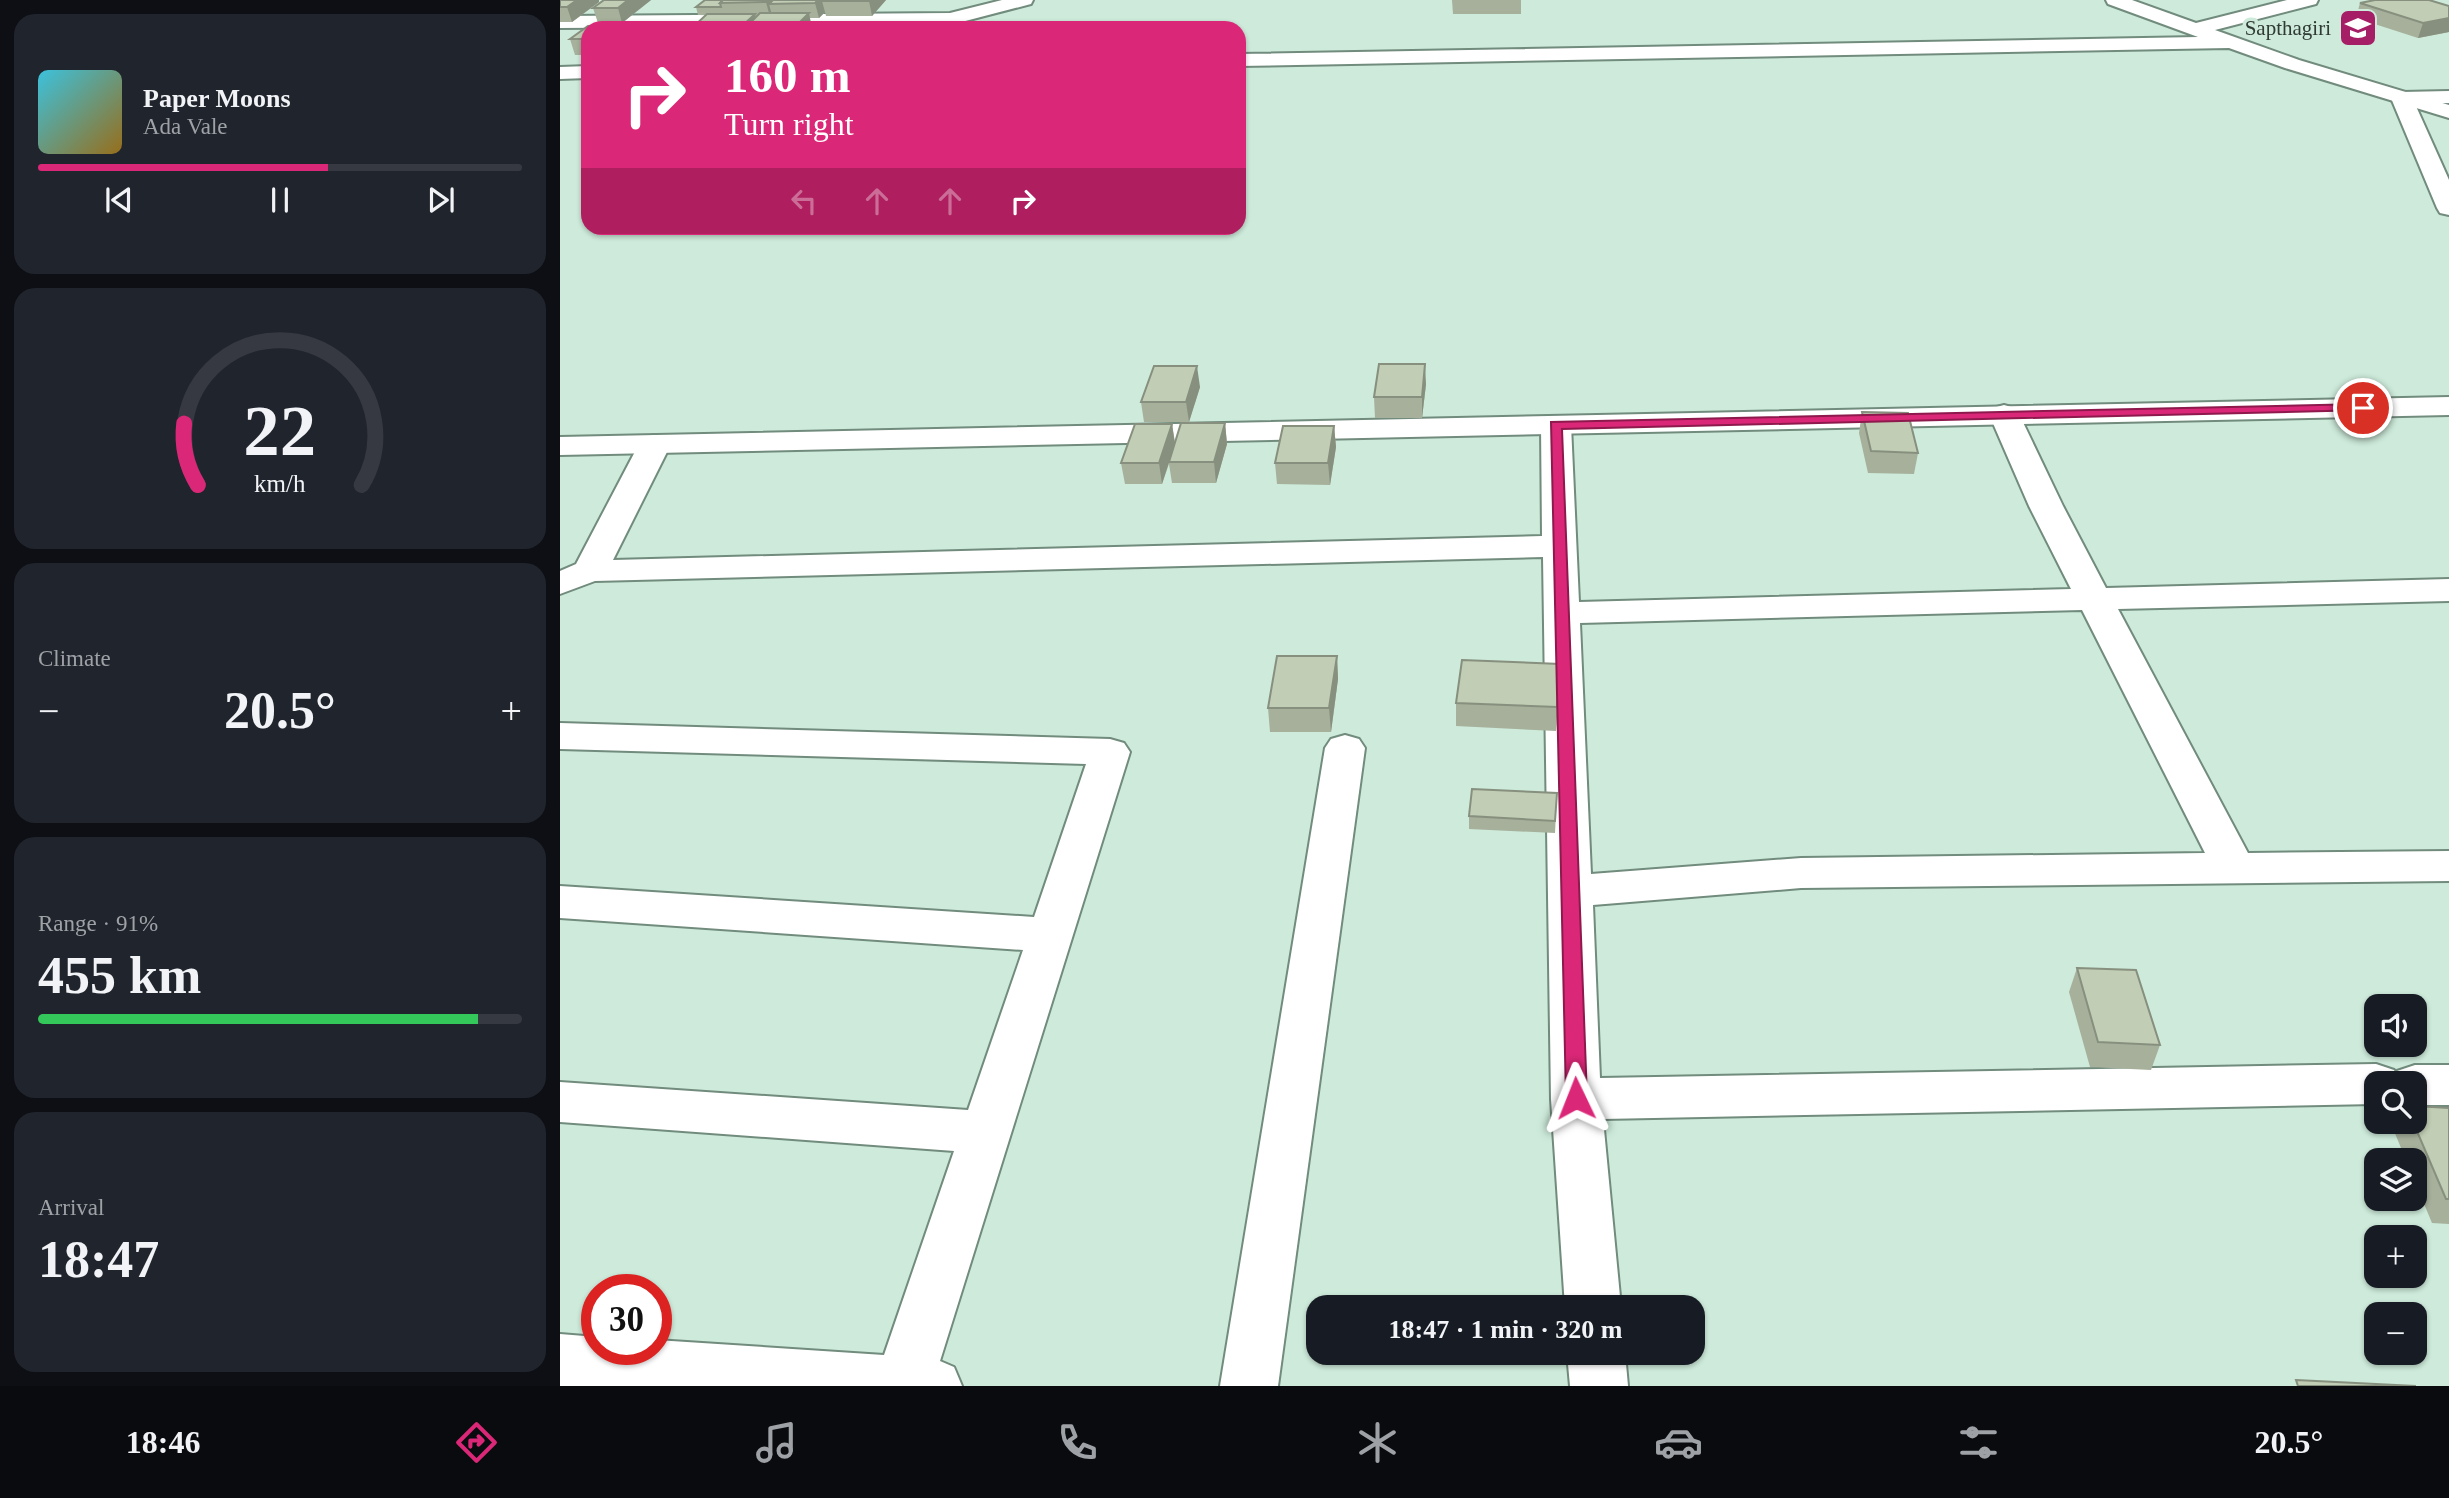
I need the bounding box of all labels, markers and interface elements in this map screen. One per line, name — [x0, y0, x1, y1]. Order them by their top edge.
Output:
school or university icon: Sapthagiri — [2337, 7, 2379, 49]
place label: Sapthagiri — [2245, 16, 2331, 40]
text: 160 m — [724, 48, 851, 103]
icon: right — [609, 49, 700, 140]
text: Paper Moons — [143, 84, 291, 113]
text: Turn right — [724, 106, 854, 142]
text: Ada Vale — [143, 114, 228, 139]
icon: previous — [100, 181, 138, 219]
icon: pause — [261, 181, 299, 219]
icon: next — [422, 181, 460, 219]
icon: left — [785, 182, 823, 220]
icon: ahead — [858, 182, 896, 220]
icon: ahead — [931, 182, 969, 220]
icon: right — [1004, 182, 1042, 220]
pin — [2333, 378, 2393, 438]
icon: arrive — [2344, 389, 2382, 427]
text: 22 — [244, 390, 316, 471]
text: km/h — [254, 469, 306, 496]
text: Climate — [38, 646, 111, 671]
text: 20.5° — [224, 682, 336, 739]
text: − — [38, 690, 59, 732]
text: + — [501, 690, 522, 732]
text: Range · 91% — [38, 911, 158, 936]
text: 455 km — [38, 947, 201, 1004]
map controls — [2364, 994, 2427, 1365]
button: sound — [2364, 994, 2427, 1057]
position arrow — [1539, 1061, 1613, 1135]
button: search — [2364, 1071, 2427, 1134]
button: layers — [2364, 1148, 2427, 1211]
text: Arrival — [38, 1195, 104, 1220]
button: + — [2364, 1225, 2427, 1288]
text: 18:47 — [38, 1231, 159, 1288]
speed limit sign: 30 — [581, 1274, 672, 1365]
button: − — [2364, 1302, 2427, 1365]
text: 18:47 · 1 min · 320 m — [1389, 1315, 1623, 1344]
icon: directions — [452, 1418, 501, 1467]
icon: music — [752, 1418, 801, 1467]
icon: phone — [1053, 1418, 1102, 1467]
icon: climate — [1353, 1418, 1402, 1467]
icon: car — [1654, 1418, 1703, 1467]
icon: filters — [1954, 1418, 2003, 1467]
text: 18:46 — [126, 1424, 200, 1460]
text: 20.5° — [2254, 1424, 2323, 1460]

